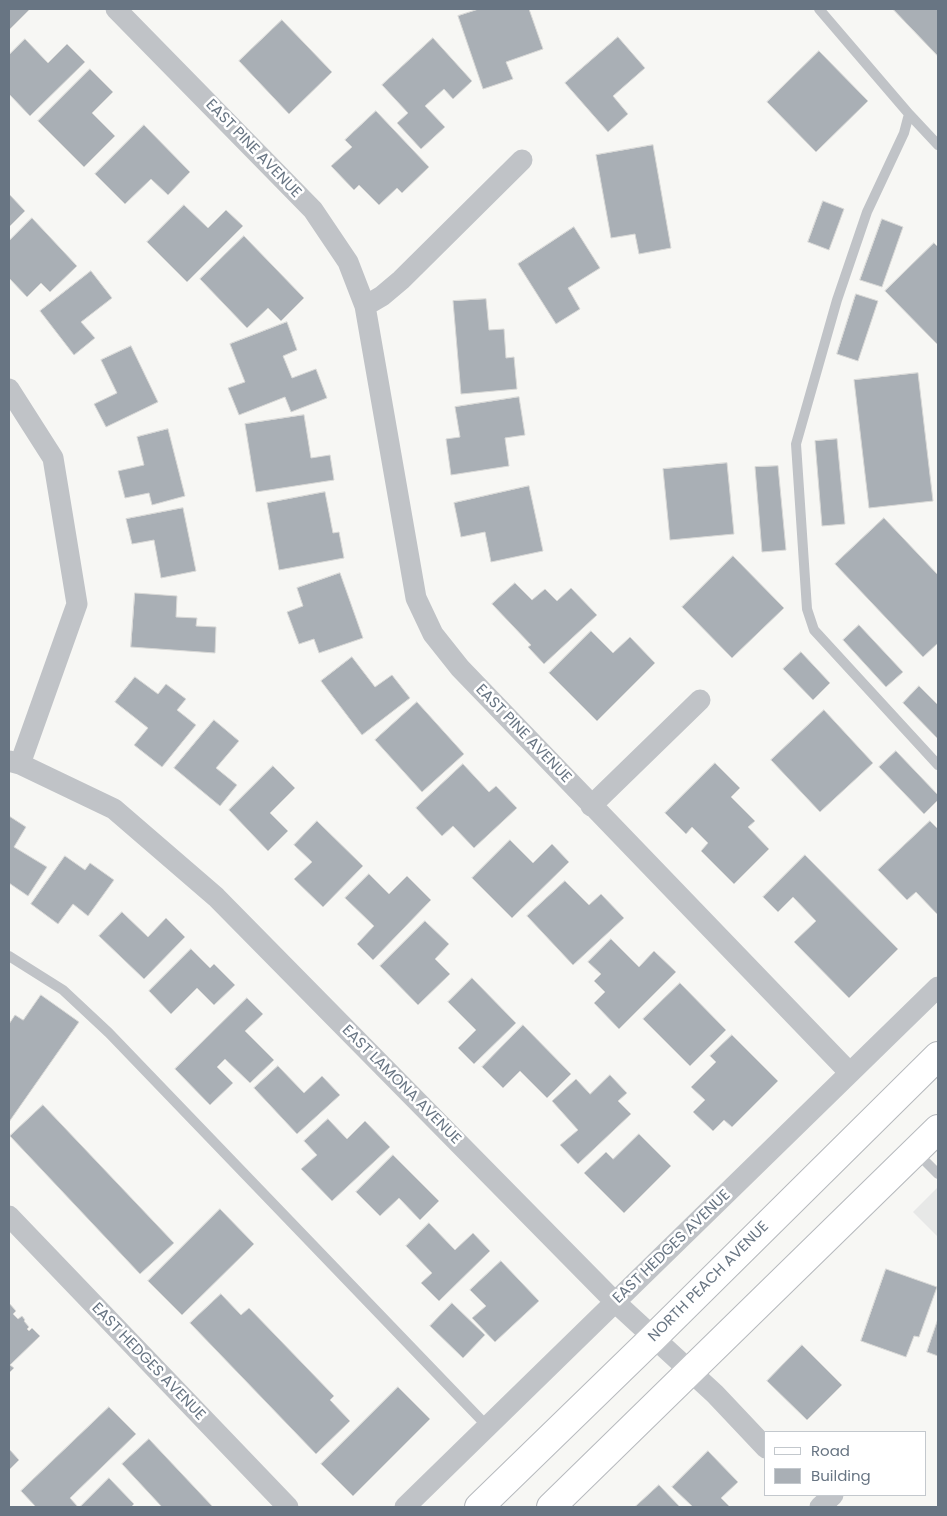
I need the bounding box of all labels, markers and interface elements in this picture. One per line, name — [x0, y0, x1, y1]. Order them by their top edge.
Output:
street label: EAST PINE AVENUE — [201, 96, 305, 202]
street label: EAST PINE AVENUE — [471, 681, 575, 787]
street label: EAST LAMONA AVENUE — [338, 1022, 464, 1148]
street label: EAST HEDGES AVENUE — [610, 1186, 734, 1308]
street label: NORTH PEACH AVENUE — [645, 1218, 773, 1346]
street label: EAST HEDGES AVENUE — [87, 1300, 209, 1424]
legend — [764, 1431, 927, 1496]
text: Road — [811, 1440, 850, 1461]
text: Building — [811, 1465, 871, 1486]

